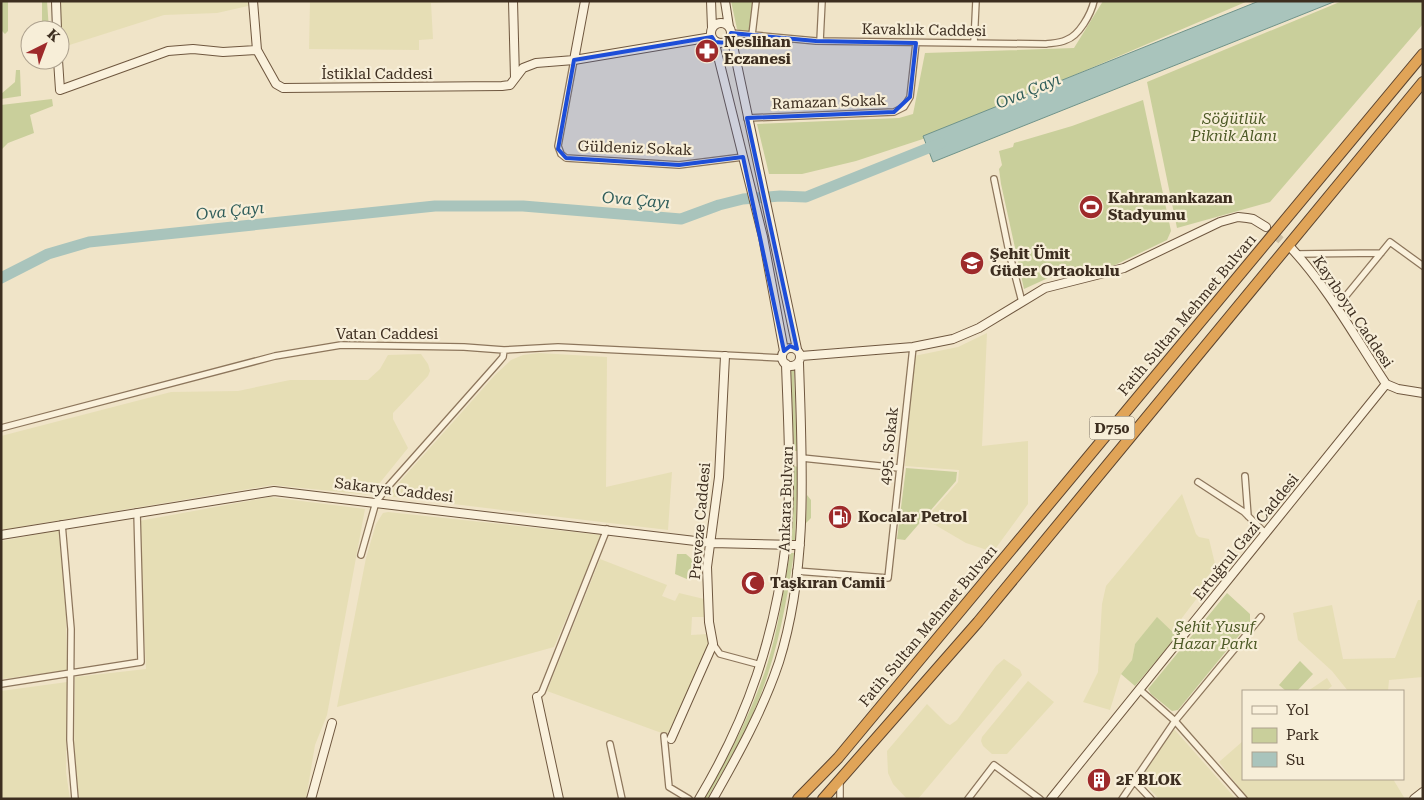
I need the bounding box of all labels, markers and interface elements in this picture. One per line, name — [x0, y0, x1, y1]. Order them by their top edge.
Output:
north arrow — [20, 20, 70, 70]
street label: Kavaklık Caddesi — [861, 20, 987, 40]
text: K — [44, 26, 63, 45]
place label: Neslihan Eczanesi — [724, 33, 791, 68]
pharmacy icon: Neslihan Eczanesi — [694, 38, 720, 64]
street label: İstiklal Caddesi — [321, 65, 433, 83]
water label: Ova Çayı — [993, 69, 1063, 113]
street label: Ramazan Sokak — [772, 91, 887, 113]
park label: Söğütlük Piknik Alanı — [1190, 110, 1277, 145]
street label: Güldeniz Sokak — [577, 137, 693, 159]
water label: Ova Çayı — [601, 188, 671, 212]
place label: Kahramankazan Stadyumu — [1108, 189, 1233, 224]
sports icon: Kahramankazan Stadyumu — [1078, 194, 1104, 220]
water label: Ova Çayı — [195, 198, 265, 224]
street label: Fatih Sultan Mehmet Bulvarı — [1114, 230, 1260, 399]
place label: Şehit Ümit Güder Ortaokulu — [990, 244, 1120, 280]
school or university icon: Şehit Ümit Güder Ortaokulu — [959, 250, 985, 276]
street label: Kayıboyu Caddesi — [1309, 253, 1397, 371]
street label: Vatan Caddesi — [336, 325, 439, 343]
street label: 495. Sokak — [876, 406, 902, 486]
road number: D750 — [1090, 416, 1134, 439]
street label: Ankara Bulvarı — [775, 445, 797, 552]
street label: Preveze Caddesi — [686, 461, 714, 580]
street label: Ertuğrul Gazi Caddesi — [1190, 470, 1303, 604]
street label: Sakarya Caddesi — [333, 474, 455, 506]
fuel station icon: Kocalar Petrol — [827, 504, 853, 530]
place label: Kocalar Petrol — [858, 508, 967, 526]
street label: Fatih Sultan Mehmet Bulvarı — [855, 541, 1001, 710]
mosque icon: Taşkıran Camii — [740, 570, 766, 596]
place label: Taşkıran Camii — [770, 574, 885, 592]
park label: Şehit Yusuf Hazar Parkı — [1171, 618, 1258, 653]
legend — [1242, 690, 1404, 780]
text: Yol — [1286, 701, 1309, 719]
text: Park — [1286, 726, 1320, 744]
text: Su — [1286, 751, 1305, 769]
building icon: 2F BLOK — [1086, 767, 1112, 793]
place label: 2F BLOK — [1116, 771, 1182, 789]

